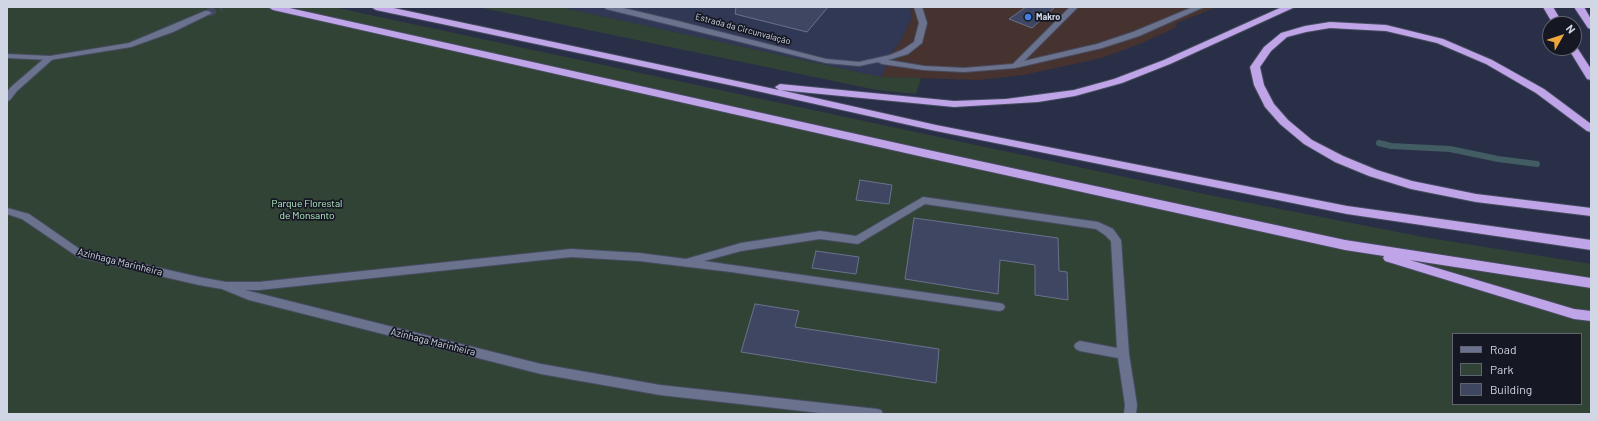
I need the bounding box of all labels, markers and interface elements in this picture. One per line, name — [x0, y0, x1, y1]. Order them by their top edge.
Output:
street label: Estrada da Circunvalação — [694, 11, 792, 47]
marker: Makro — [1023, 12, 1033, 22]
place label: Makro — [1036, 12, 1060, 22]
north arrow — [1542, 16, 1582, 56]
text: N — [1564, 22, 1578, 36]
park label: Parque Florestal de Monsanto — [272, 198, 342, 222]
street label: Azinhaga Marinheira — [76, 246, 164, 278]
street label: Azinhaga Marinheira — [389, 326, 477, 358]
legend — [1452, 333, 1582, 405]
text: Road — [1490, 342, 1517, 356]
text: Park — [1490, 362, 1514, 376]
text: Building — [1490, 382, 1532, 396]

